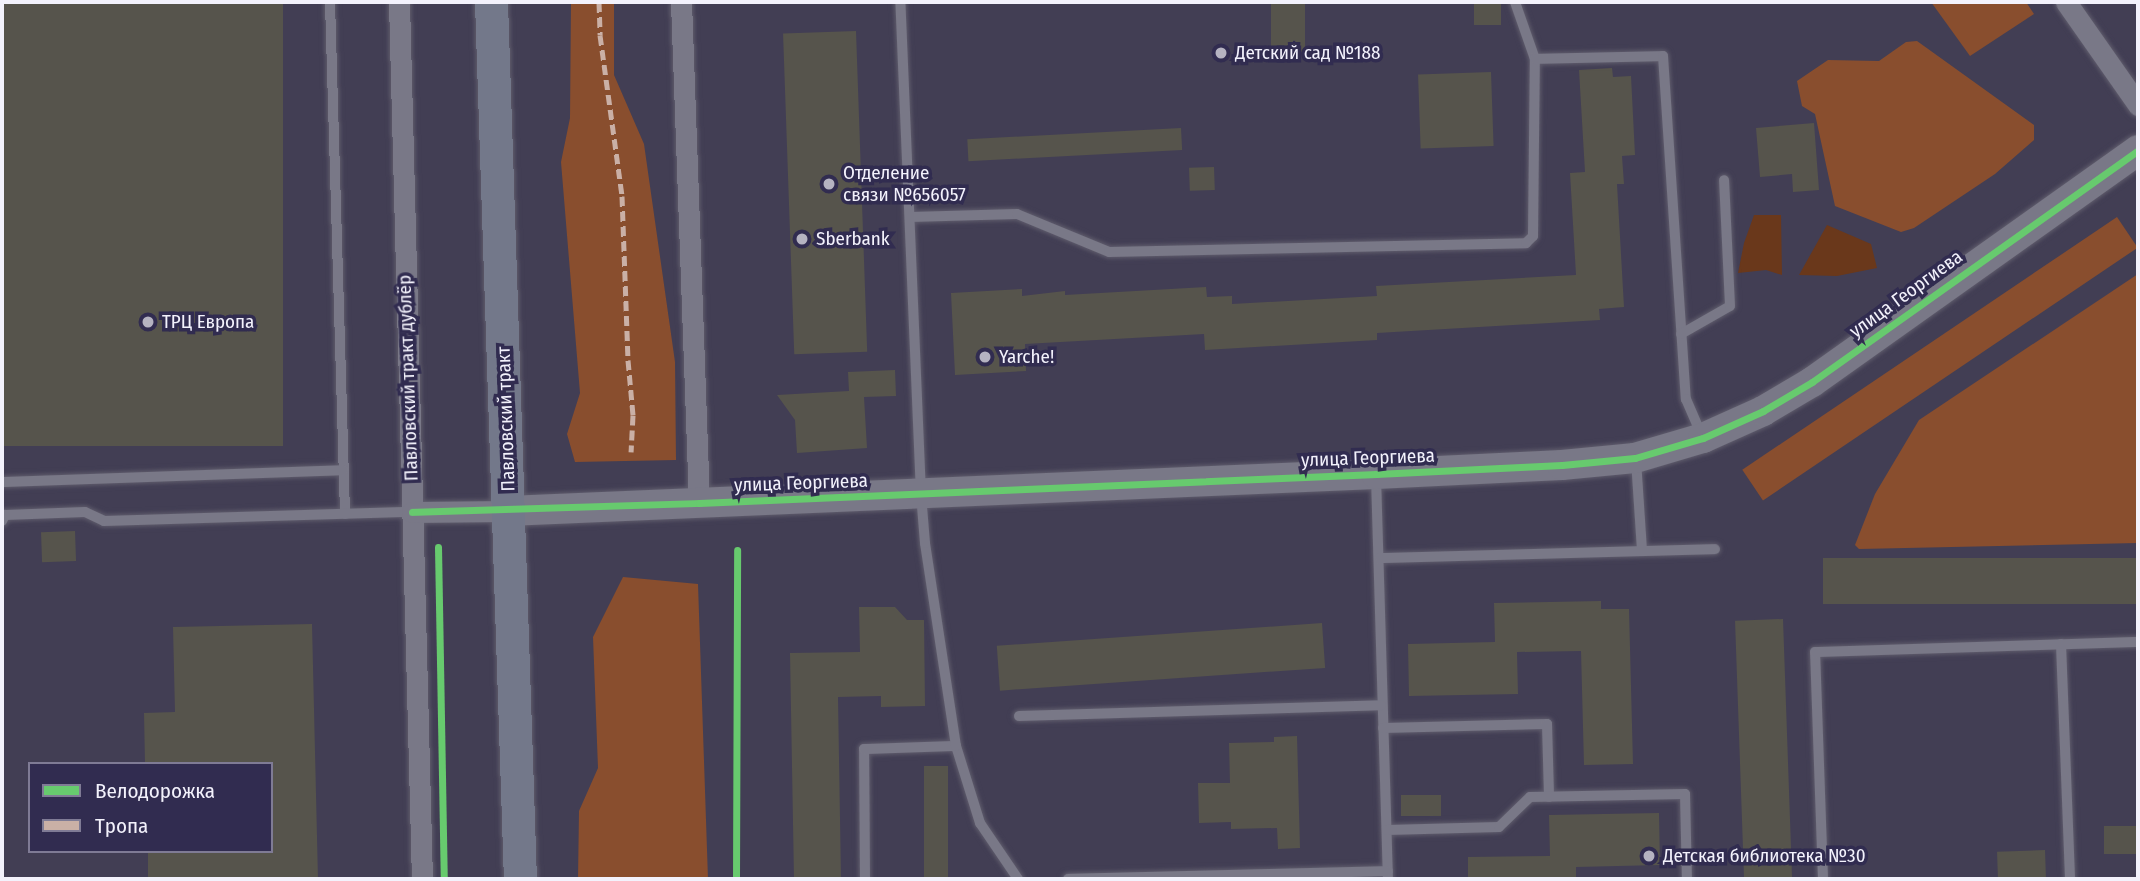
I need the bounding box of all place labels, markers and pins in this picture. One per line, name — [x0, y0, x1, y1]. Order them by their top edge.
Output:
place label: Детский сад №188 — [1235, 42, 1380, 64]
marker: Детский сад №188 — [1213, 45, 1229, 61]
place label: Отделение связи №656057 — [843, 162, 966, 206]
marker: Отделение связи №656057 — [821, 176, 837, 192]
place label: Sberbank — [816, 228, 890, 250]
marker: Sberbank — [794, 231, 810, 247]
place label: ТРЦ Европа — [162, 311, 254, 333]
marker: ТРЦ Европа — [140, 314, 156, 330]
place label: Yarche! — [999, 346, 1054, 368]
marker: Yarche! — [977, 349, 993, 365]
place label: Детская библиотека №30 — [1663, 845, 1866, 867]
marker: Детская библиотека №30 — [1641, 848, 1657, 864]

